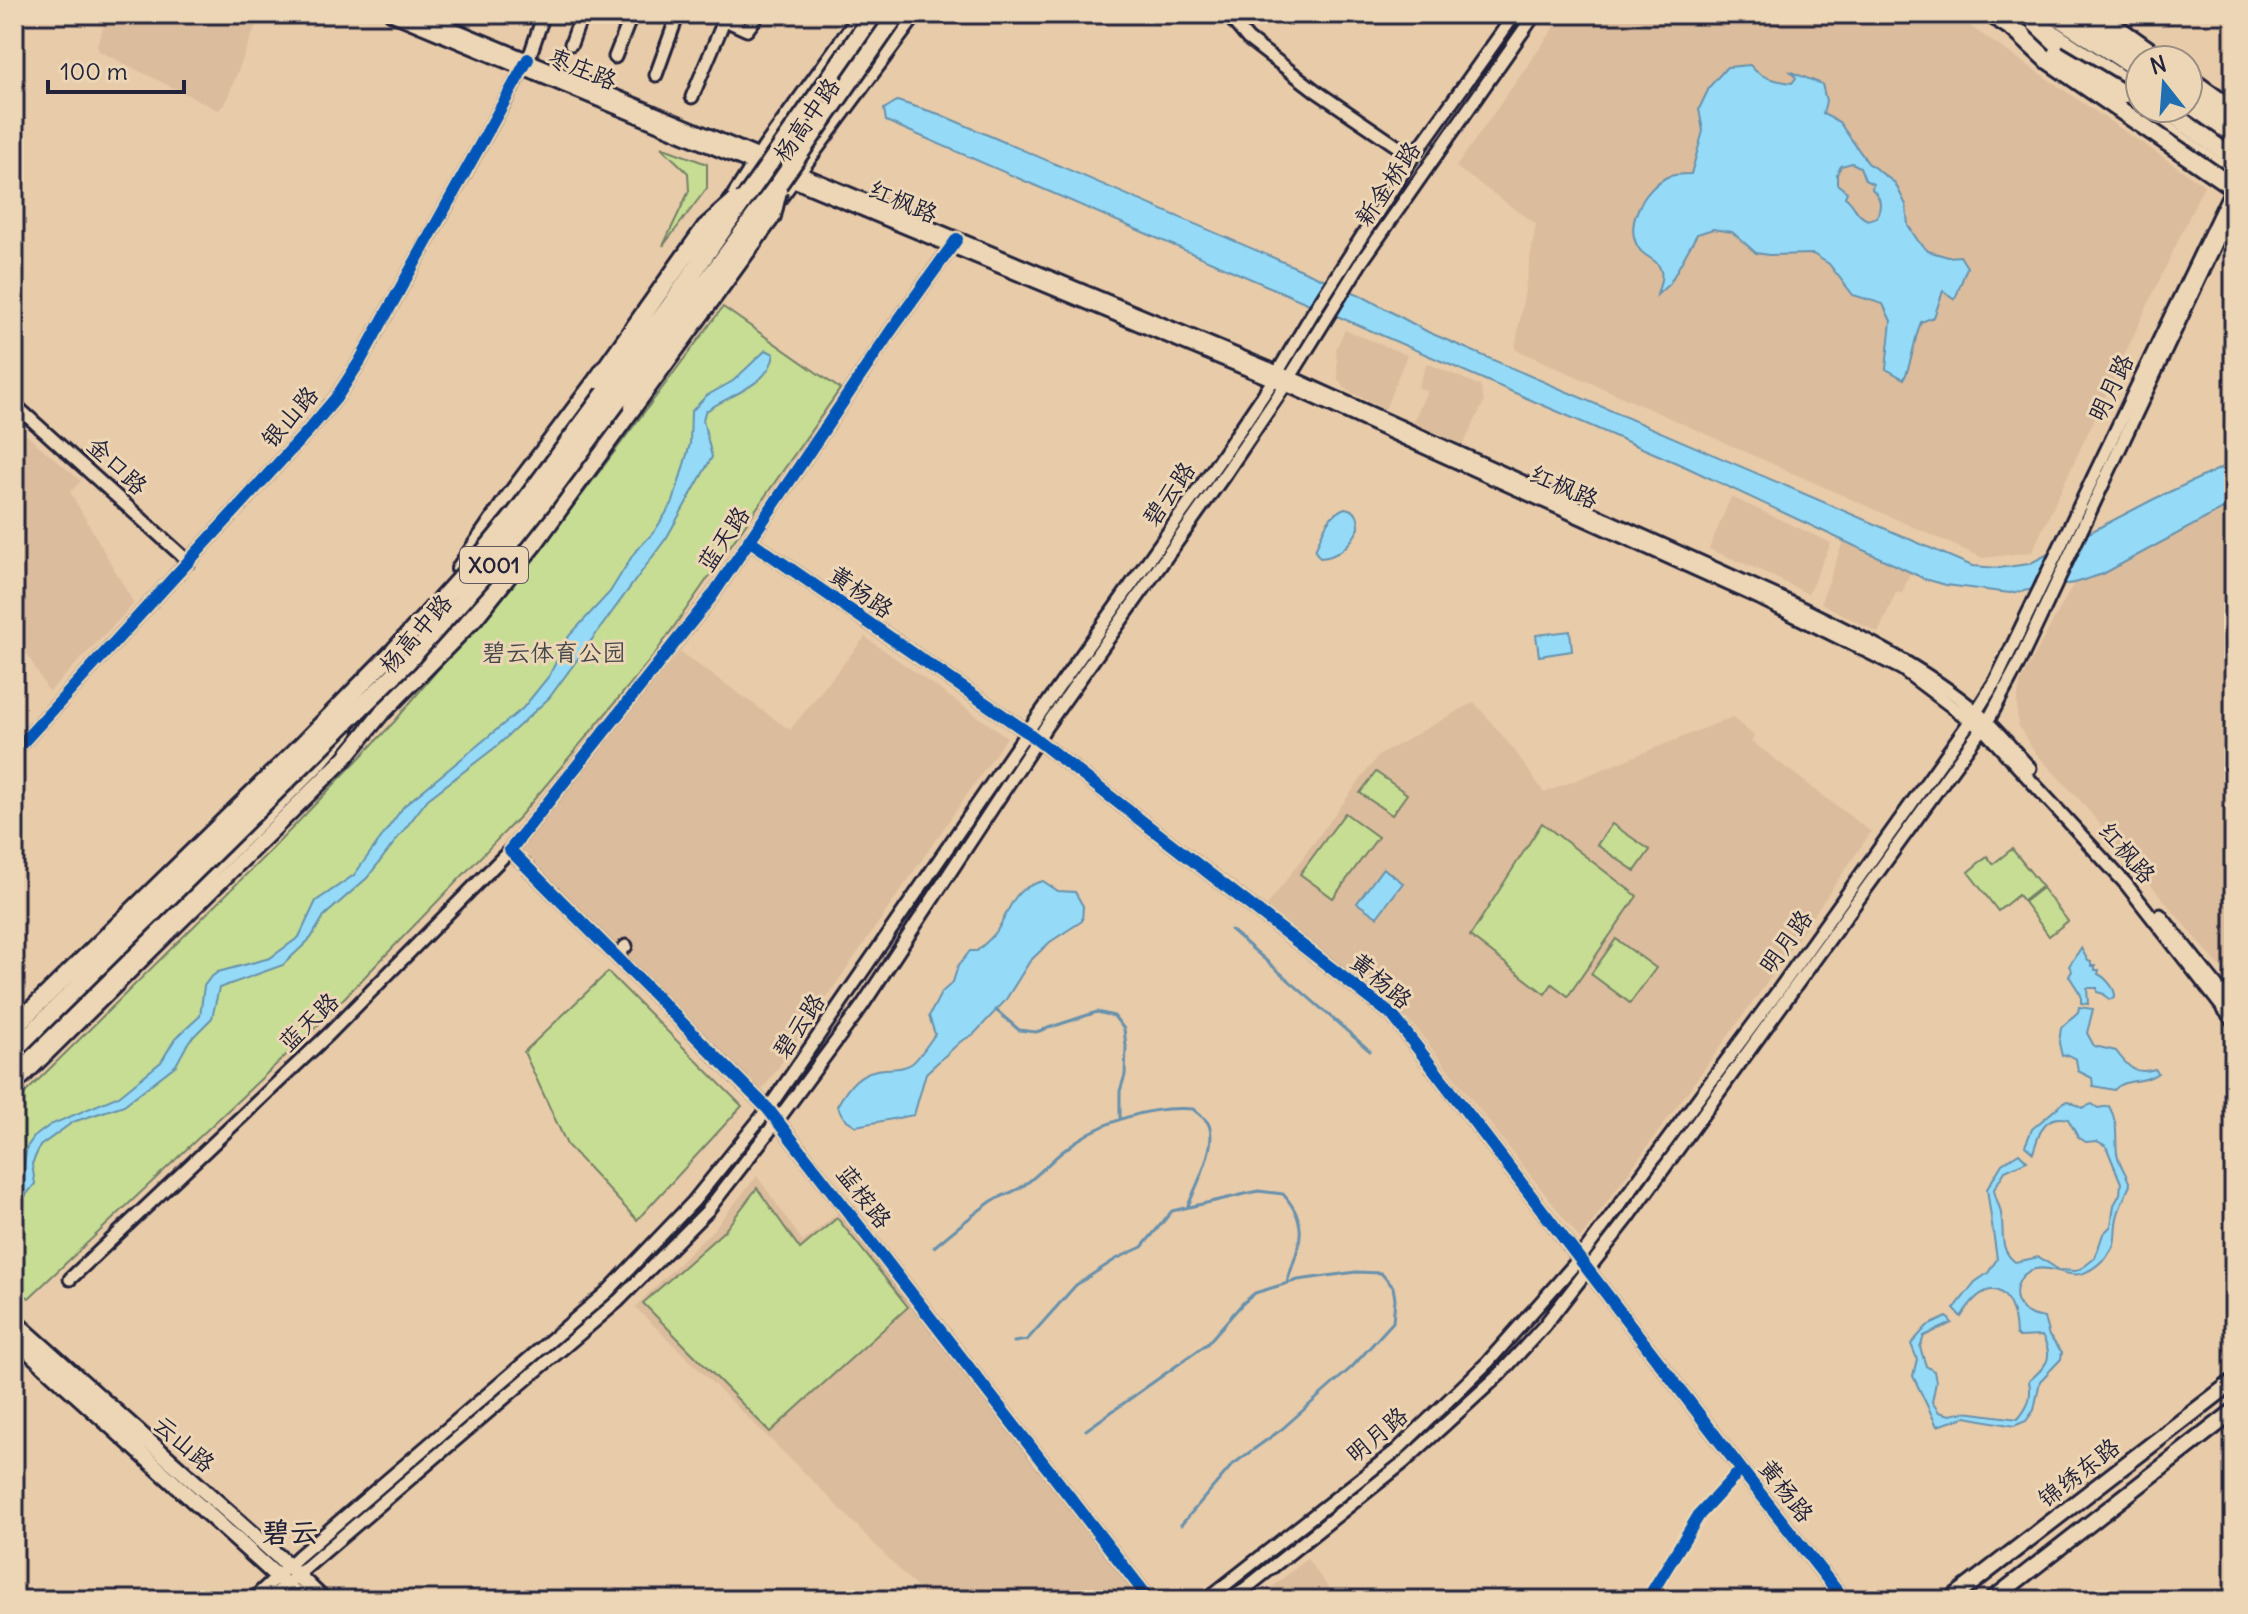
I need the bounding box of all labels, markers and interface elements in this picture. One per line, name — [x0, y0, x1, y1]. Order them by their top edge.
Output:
street label: 枣庄路 — [543, 41, 621, 95]
scale bar — [48, 44, 184, 94]
north arrow — [2124, 44, 2204, 124]
text: N — [2147, 49, 2170, 80]
text: 100 m — [60, 56, 128, 86]
street label: 杨高中路 — [766, 72, 846, 167]
street label: 新金桥路 — [1348, 135, 1426, 232]
street label: 红枫路 — [864, 173, 942, 229]
street label: 明月路 — [2081, 349, 2139, 426]
street label: 银山路 — [254, 379, 324, 453]
street label: 金口路 — [81, 430, 154, 501]
street label: 碧云路 — [1135, 455, 1201, 532]
street label: 红枫路 — [1525, 458, 1603, 514]
street label: 蓝天路 — [691, 500, 756, 577]
road number: X001 — [460, 547, 528, 583]
street label: 黄杨路 — [823, 558, 900, 624]
street label: 杨高中路 — [372, 587, 458, 679]
park label: 碧云体育公园 — [482, 637, 626, 667]
street label: 红枫路 — [2093, 815, 2163, 889]
street label: 明月路 — [1752, 903, 1818, 979]
street label: 黄杨路 — [1344, 946, 1419, 1015]
street label: 蓝天路 — [272, 985, 345, 1057]
street label: 碧云路 — [766, 987, 831, 1064]
street label: 蓝桉路 — [831, 1159, 899, 1234]
street label: 明月路 — [1339, 1400, 1414, 1469]
street label: 云山路 — [148, 1408, 222, 1478]
street label: 锦绣东路 — [2031, 1431, 2125, 1514]
street label: 黄杨路 — [1753, 1453, 1821, 1528]
district label: 碧云 — [262, 1514, 318, 1550]

